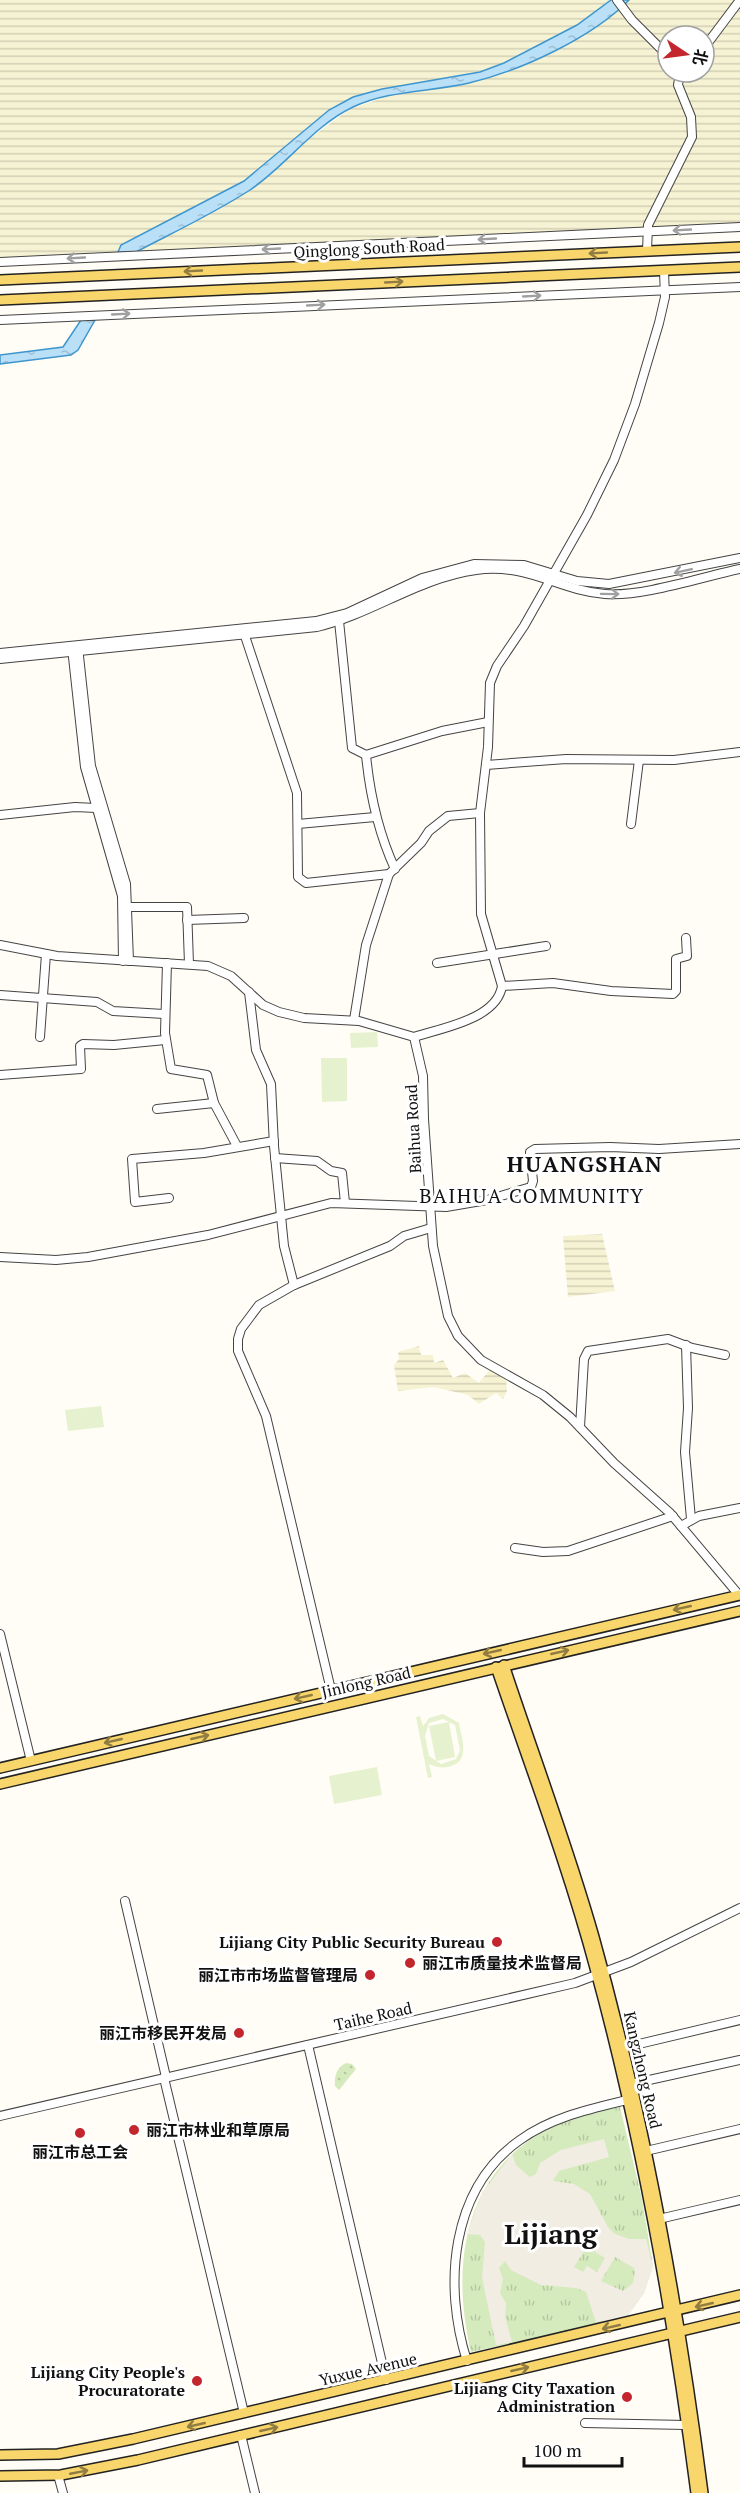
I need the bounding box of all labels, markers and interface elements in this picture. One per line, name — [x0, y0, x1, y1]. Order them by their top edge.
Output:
north arrow — [656, 24, 716, 84]
text: 北 — [688, 47, 713, 68]
one-way arrow — [672, 225, 692, 236]
street label: Qinglong South Road — [293, 233, 445, 263]
one-way arrow — [477, 234, 497, 245]
one-way arrow — [262, 243, 282, 254]
one-way arrow — [588, 247, 608, 258]
one-way arrow — [67, 252, 87, 263]
one-way arrow — [184, 266, 204, 277]
one-way arrow — [384, 277, 404, 288]
one-way arrow — [521, 290, 541, 301]
one-way arrow — [306, 300, 326, 311]
one-way arrow — [111, 308, 131, 320]
one-way arrow — [674, 565, 693, 577]
one-way arrow — [599, 588, 619, 599]
street label: Baihua Road — [400, 1084, 426, 1174]
district label: HUANGSHAN — [507, 1149, 663, 1178]
district label: BAIHUA COMMUNITY — [419, 1182, 645, 1209]
one-way arrow — [673, 1603, 692, 1615]
one-way arrow — [483, 1646, 502, 1658]
one-way arrow — [550, 1646, 570, 1657]
street label: Jinlong Road — [319, 1661, 413, 1703]
one-way arrow — [293, 1691, 312, 1703]
one-way arrow — [190, 1731, 209, 1742]
one-way arrow — [104, 1736, 123, 1748]
place label: Lijiang City Public Security Bureau — [219, 1931, 485, 1953]
marker: Lijiang City Public Security Bureau — [490, 1935, 504, 1949]
place label: 丽江市质量技术监督局 — [422, 1952, 582, 1974]
marker: 丽江市质量技术监督局 — [403, 1956, 417, 1970]
place label: 丽江市市场监督管理局 — [198, 1964, 358, 1986]
marker: 丽江市市场监督管理局 — [363, 1968, 377, 1982]
street label: Taihe Road — [332, 1996, 414, 2036]
street label: Kangzhong Road — [619, 2009, 667, 2131]
place label: 丽江市移民开发局 — [99, 2022, 227, 2044]
marker: 丽江市移民开发局 — [232, 2026, 246, 2040]
place label: 丽江市林业和草原局 — [146, 2119, 290, 2141]
marker: 丽江市林业和草原局 — [127, 2123, 141, 2137]
marker: 丽江市总工会 — [73, 2126, 87, 2140]
place label: 丽江市总工会 — [32, 2141, 128, 2163]
district label: Lijiang — [504, 2215, 599, 2252]
one-way arrow — [695, 2299, 714, 2311]
one-way arrow — [601, 2321, 620, 2333]
street label: Yuxue Avenue — [317, 2347, 419, 2391]
place label: Lijiang City People's Procuratorate — [31, 2361, 185, 2401]
one-way arrow — [511, 2363, 530, 2375]
marker: Lijiang City People's Procuratorate — [190, 2374, 204, 2388]
place label: Lijiang City Taxation Administration — [454, 2377, 616, 2417]
marker: Lijiang City Taxation Administration — [620, 2390, 634, 2404]
one-way arrow — [187, 2419, 206, 2431]
one-way arrow — [259, 2422, 278, 2434]
scale bar — [524, 2430, 622, 2468]
text: 100 m — [533, 2438, 582, 2462]
one-way arrow — [69, 2466, 88, 2477]

